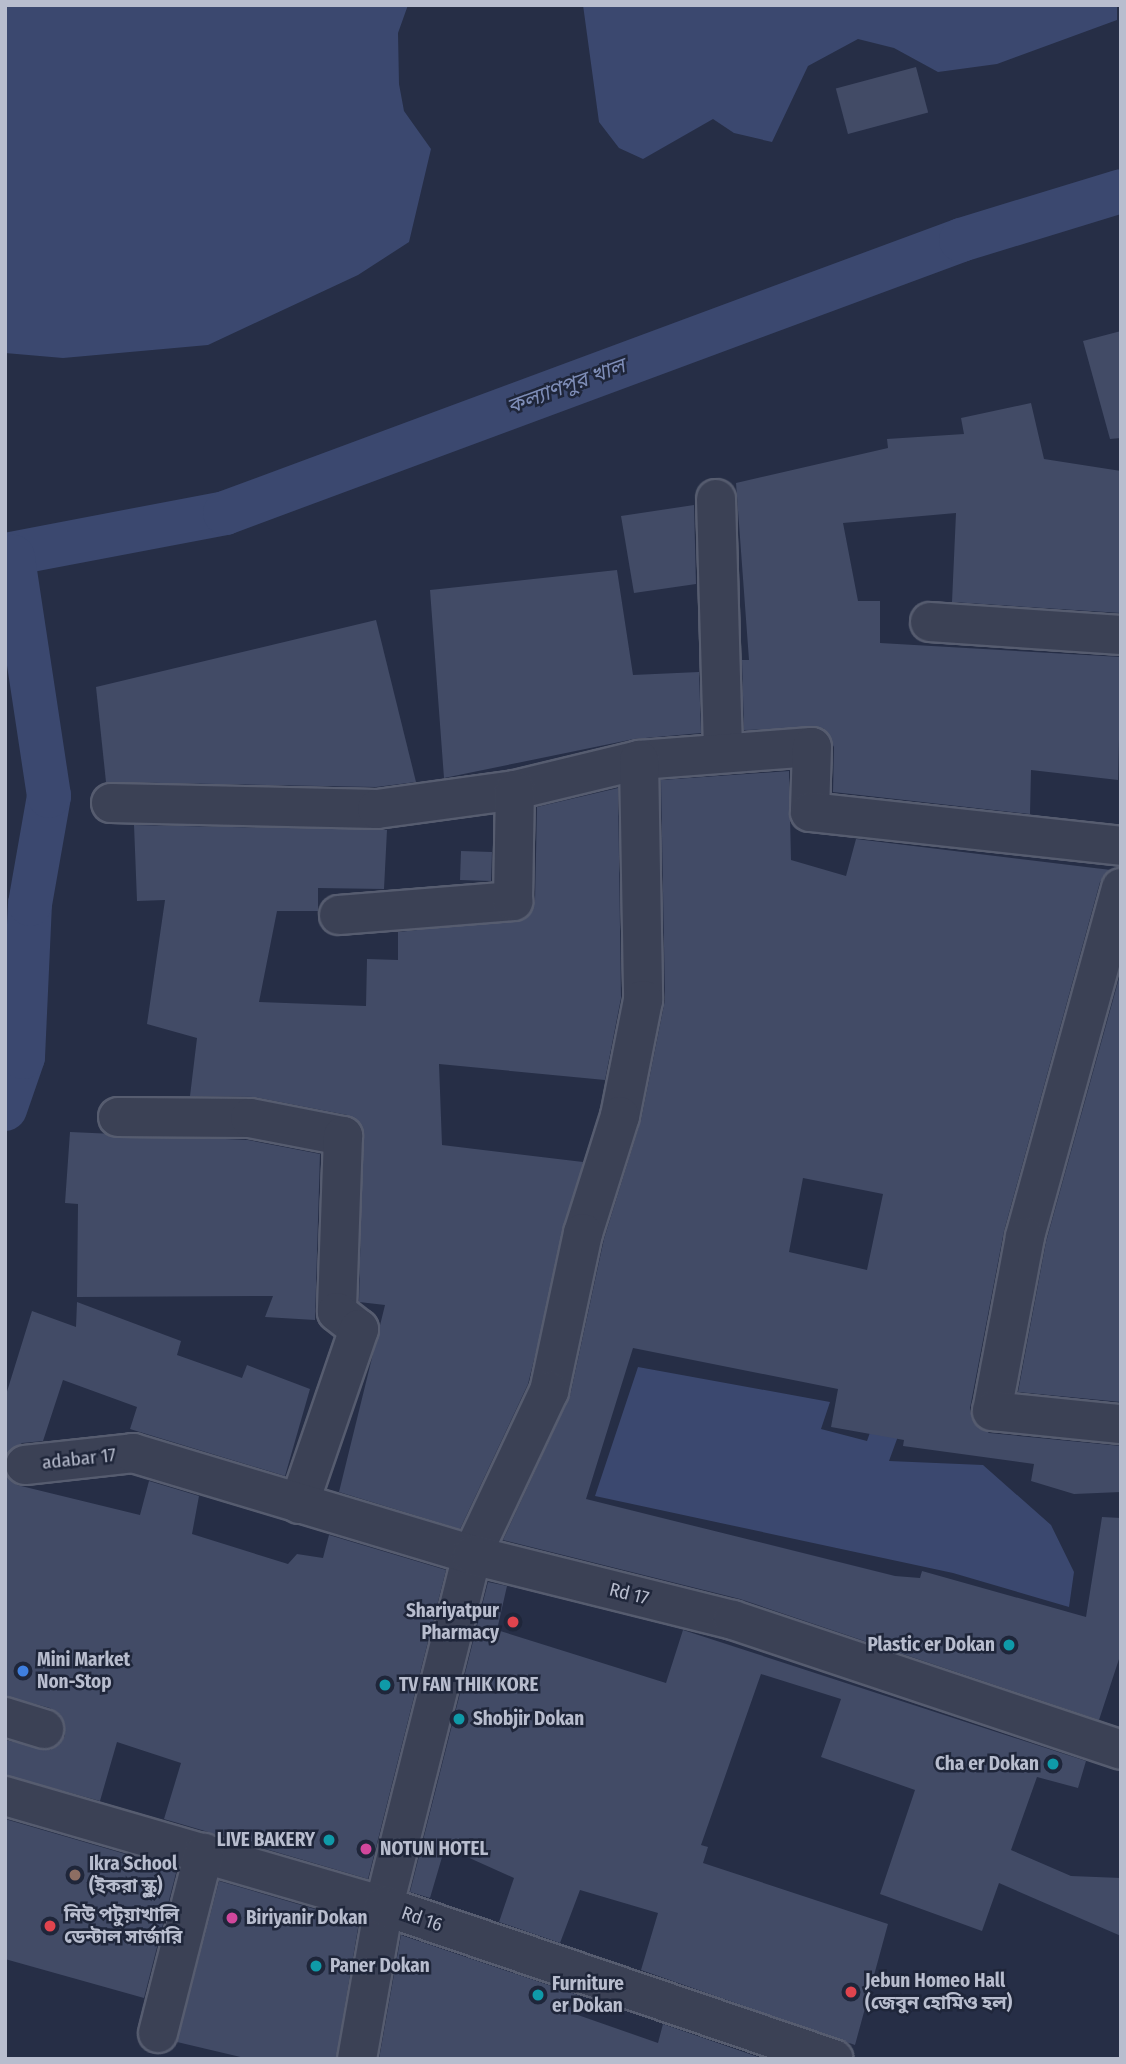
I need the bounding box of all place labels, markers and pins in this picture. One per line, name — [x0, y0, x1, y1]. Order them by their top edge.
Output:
place label: Shariyatpur Pharmacy — [406, 1600, 499, 1644]
marker: Shariyatpur Pharmacy — [505, 1614, 521, 1630]
place label: Plastic er Dokan — [867, 1634, 995, 1656]
marker: Plastic er Dokan — [1001, 1637, 1017, 1653]
place label: Mini Market Non-Stop — [37, 1649, 130, 1693]
marker: Mini Market Non-Stop — [15, 1663, 31, 1679]
place label: TV FAN THIK KORE — [399, 1674, 539, 1696]
marker: TV FAN THIK KORE — [377, 1677, 393, 1693]
place label: Shobjir Dokan — [473, 1708, 584, 1730]
marker: Shobjir Dokan — [451, 1711, 467, 1727]
place label: Cha er Dokan — [935, 1753, 1039, 1775]
marker: Cha er Dokan — [1045, 1756, 1061, 1772]
place label: LIVE BAKERY — [217, 1829, 315, 1851]
marker: LIVE BAKERY — [321, 1832, 337, 1848]
place label: NOTUN HOTEL — [380, 1838, 488, 1860]
marker: NOTUN HOTEL — [358, 1841, 374, 1857]
place label: Ikra School (ইকরা স্কুল) — [89, 1853, 177, 1897]
marker: Ikra School (ইকরা স্কুল) — [67, 1867, 83, 1883]
place label: নিউ পটুয়াখালি ডেন্টাল সার্জারি — [64, 1904, 182, 1948]
place label: Biriyanir Dokan — [246, 1907, 368, 1929]
marker: Biriyanir Dokan — [224, 1910, 240, 1926]
marker: নিউ পটুয়াখালি ডেন্টাল সার্জারি — [42, 1918, 58, 1934]
place label: Paner Dokan — [330, 1955, 430, 1977]
marker: Paner Dokan — [308, 1958, 324, 1974]
place label: Jebun Homeo Hall (জেবুন হোমিও হল) — [865, 1970, 1012, 2014]
place label: Furniture er Dokan — [552, 1973, 624, 2017]
marker: Jebun Homeo Hall (জেবুন হোমিও হল) — [843, 1984, 859, 2000]
marker: Furniture er Dokan — [530, 1987, 546, 2003]

